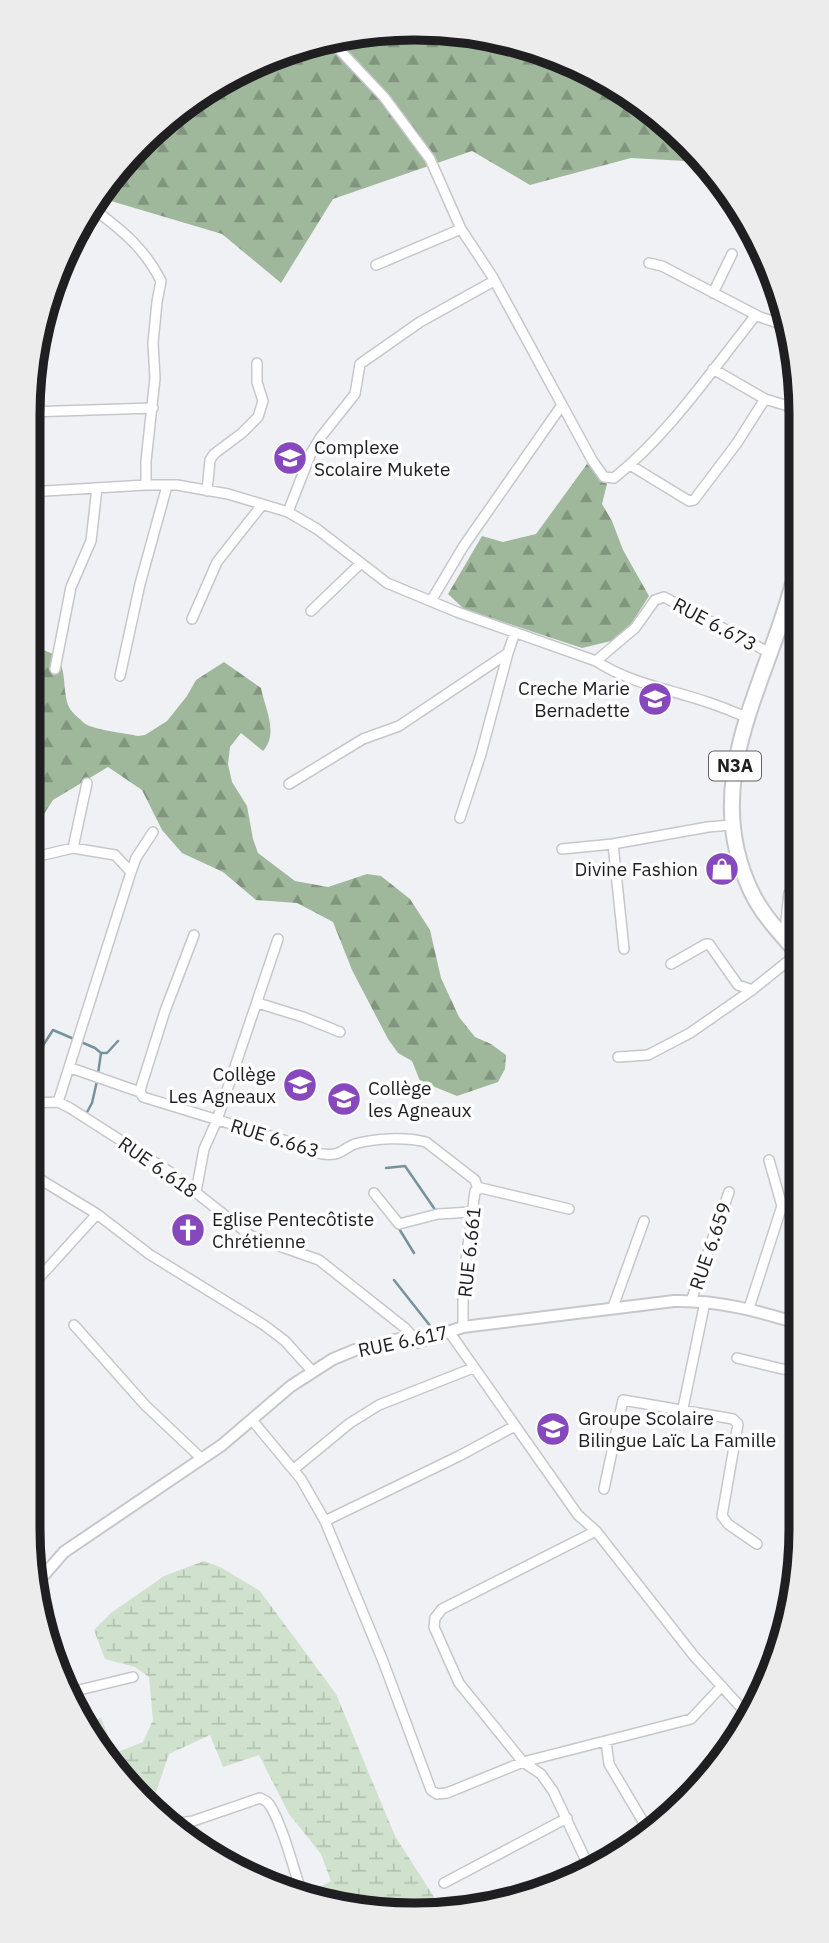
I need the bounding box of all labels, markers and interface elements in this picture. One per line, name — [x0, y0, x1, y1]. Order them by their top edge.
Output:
place label: Complexe Scolaire Mukete — [314, 435, 450, 481]
school or university icon: Complexe Scolaire Mukete — [271, 439, 309, 477]
street label: RUE 6.673 — [669, 592, 761, 656]
place label: Creche Marie Bernadette — [518, 676, 630, 722]
school or university icon: Creche Marie Bernadette — [636, 680, 674, 718]
road number: N3A — [709, 752, 761, 780]
shop icon: Divine Fashion — [703, 850, 741, 888]
place label: Divine Fashion — [574, 857, 698, 881]
place label: Collège Les Agneaux — [168, 1062, 276, 1108]
school or university icon: Collège Les Agneaux — [281, 1066, 319, 1104]
place label: Collège les Agneaux — [368, 1076, 472, 1122]
school or university icon: Collège les Agneaux — [325, 1080, 363, 1118]
street label: RUE 6.663 — [228, 1113, 322, 1163]
street label: RUE 6.618 — [114, 1131, 202, 1203]
street label: RUE 6.659 — [684, 1199, 736, 1293]
street label: RUE 6.661 — [452, 1205, 486, 1299]
place label: Eglise Pentecôtiste Chrétienne — [212, 1207, 374, 1253]
church icon: Eglise Pentecôtiste Chrétienne — [169, 1211, 207, 1249]
street label: RUE 6.617 — [356, 1320, 450, 1362]
place label: Groupe Scolaire Bilingue Laïc La Famille — [578, 1406, 776, 1452]
school or university icon: Groupe Scolaire Bilingue Laïc La Famille — [534, 1410, 572, 1448]

